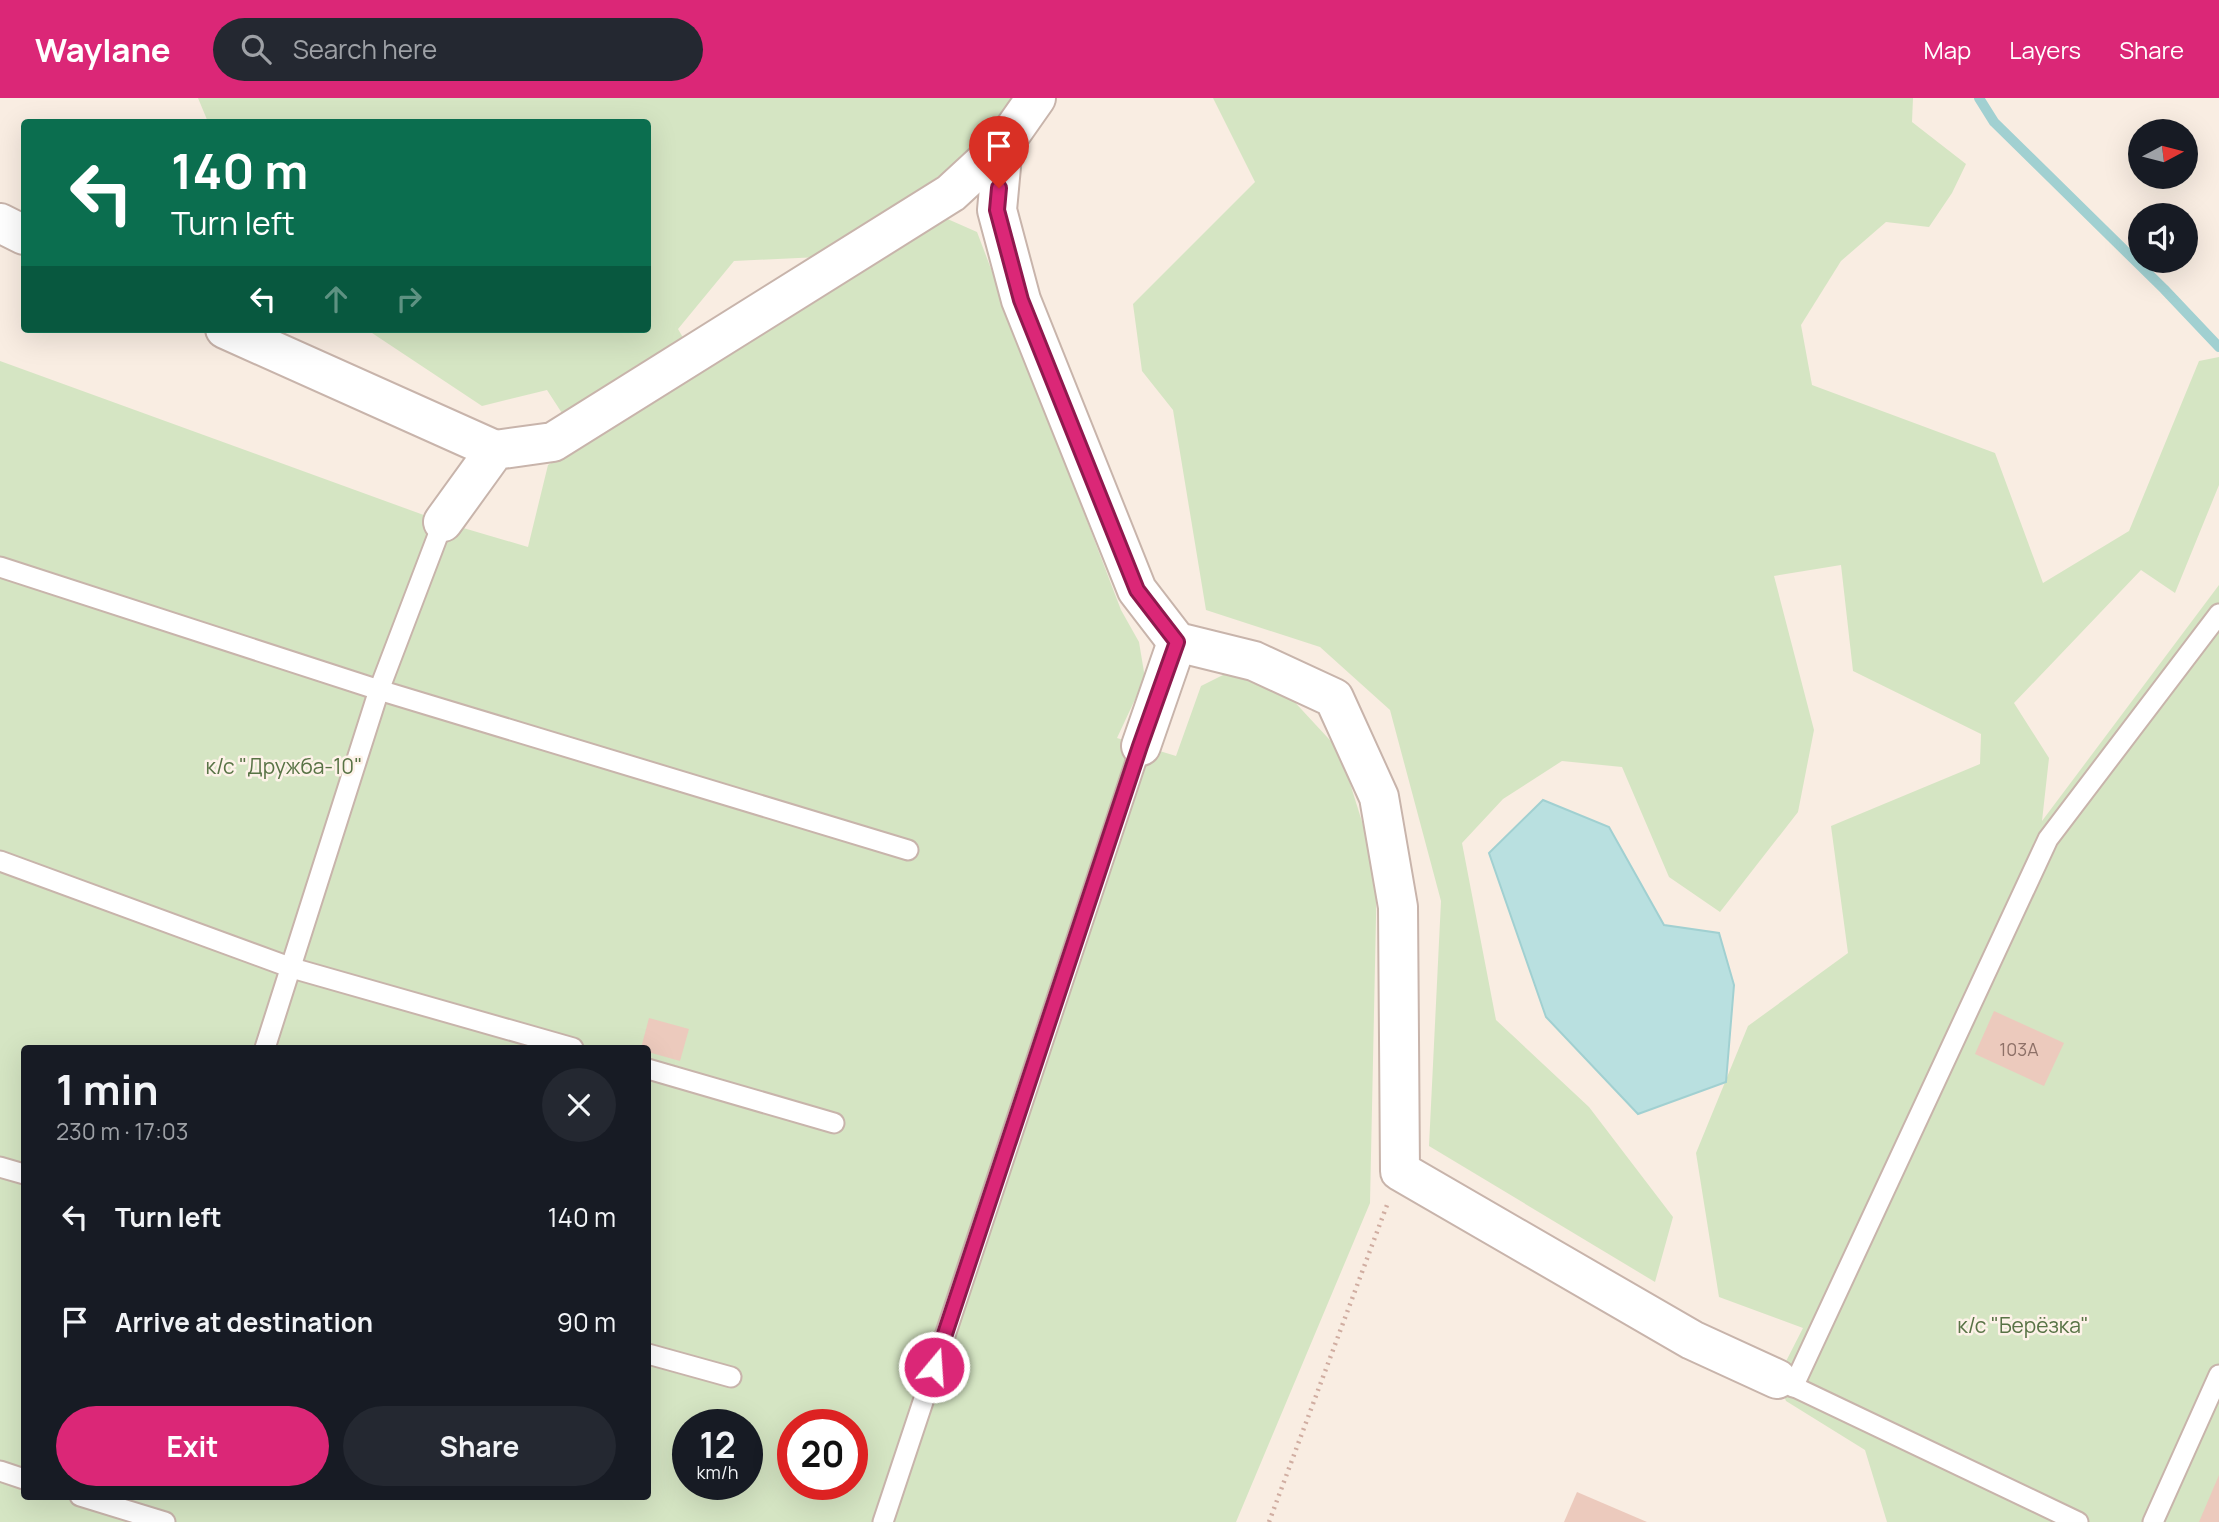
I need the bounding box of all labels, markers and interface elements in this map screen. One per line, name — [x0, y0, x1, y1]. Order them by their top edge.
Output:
search box — [213, 18, 703, 81]
text: Waylane — [35, 27, 171, 72]
icon: search — [237, 30, 275, 68]
text: Search here — [293, 31, 437, 67]
text: Map — [1924, 33, 1971, 66]
text: Layers — [2009, 33, 2081, 66]
text: Share — [2119, 33, 2184, 66]
pin — [969, 116, 1029, 188]
north arrow — [2128, 119, 2198, 189]
map controls — [2128, 119, 2198, 273]
icon: arrive — [980, 127, 1018, 165]
text: 140 m — [171, 137, 308, 204]
icon: left — [56, 147, 147, 238]
text: Turn left — [171, 201, 295, 245]
button: sound — [2128, 203, 2198, 273]
icon: left — [244, 280, 282, 318]
icon: ahead — [317, 280, 355, 318]
icon: right — [390, 280, 428, 318]
park label: к/с "Дружба-10" — [206, 752, 362, 780]
house number: 103А — [1999, 1037, 2039, 1061]
text: 1 min — [56, 1060, 159, 1118]
button: close — [542, 1068, 616, 1142]
text: 230 m · 17:03 — [56, 1115, 189, 1147]
icon: left — [56, 1198, 94, 1236]
text: Turn left — [115, 1199, 222, 1235]
text: 140 m — [547, 1199, 616, 1235]
icon: arrive — [56, 1303, 94, 1341]
text: Arrive at destination — [115, 1304, 373, 1340]
text: 90 m — [557, 1304, 616, 1340]
park label: к/с "Берёзка" — [1957, 1311, 2089, 1339]
position arrow — [897, 1330, 971, 1404]
button: Exit — [56, 1406, 329, 1486]
button: Share — [343, 1406, 616, 1486]
speed limit sign: 20 — [777, 1409, 868, 1500]
text: 12 — [699, 1421, 736, 1469]
text: km/h — [697, 1460, 738, 1484]

